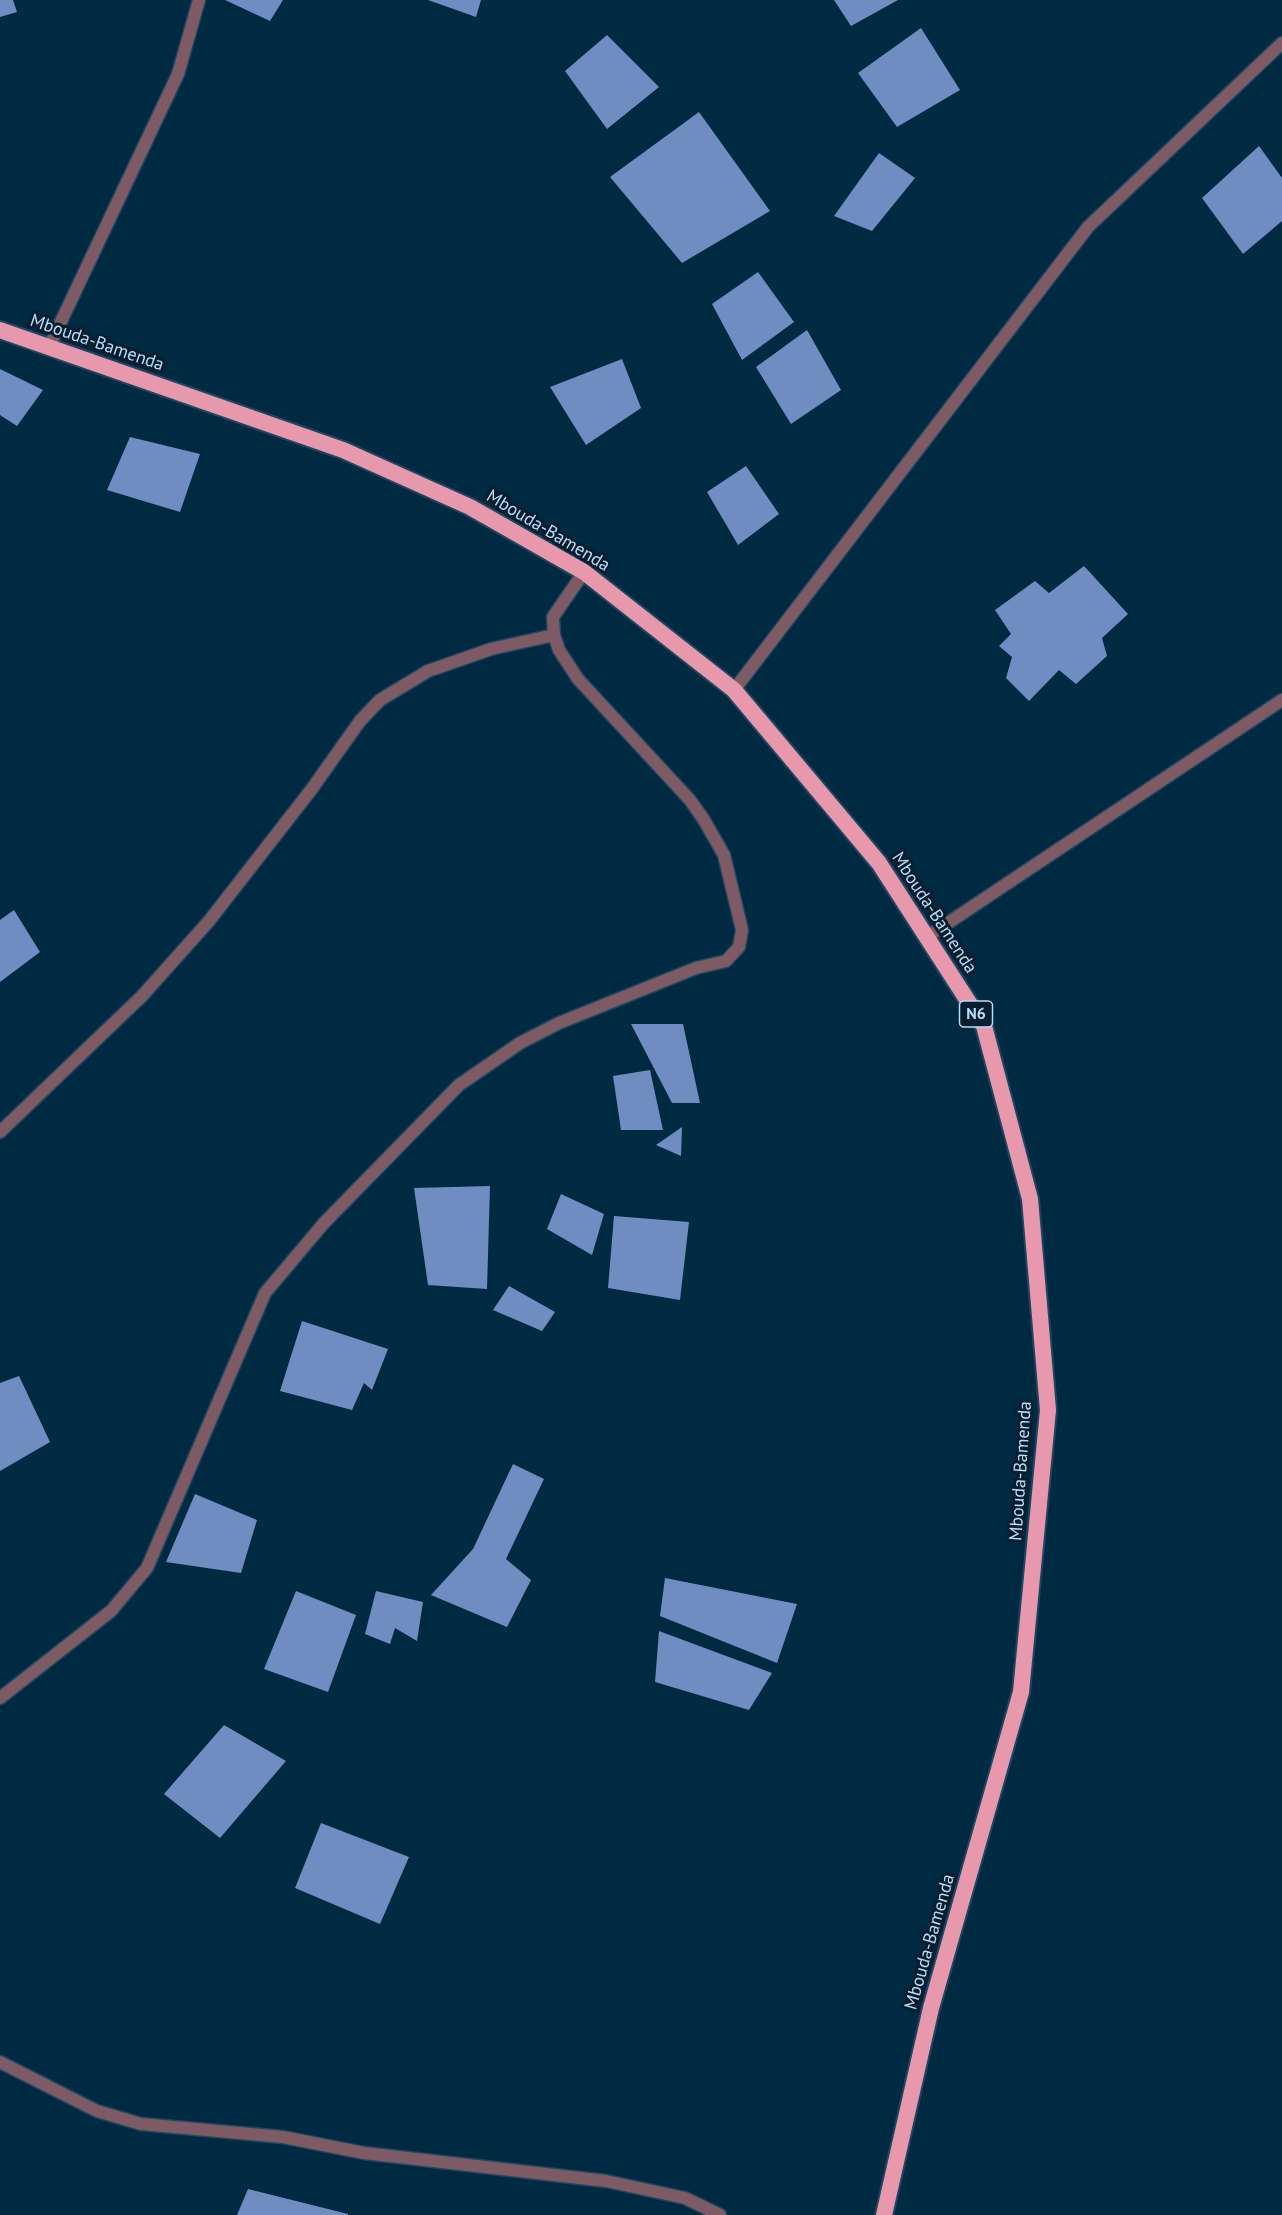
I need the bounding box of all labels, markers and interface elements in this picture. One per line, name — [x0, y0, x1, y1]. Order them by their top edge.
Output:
street label: Mbouda-Bamenda — [27, 310, 167, 376]
street label: Mbouda-Bamenda — [482, 486, 614, 576]
street label: Mbouda-Bamenda — [887, 848, 981, 978]
road number: N6 — [960, 1001, 992, 1027]
street label: Mbouda-Bamenda — [1005, 1400, 1037, 1542]
street label: Mbouda-Bamenda — [900, 1872, 960, 2012]

